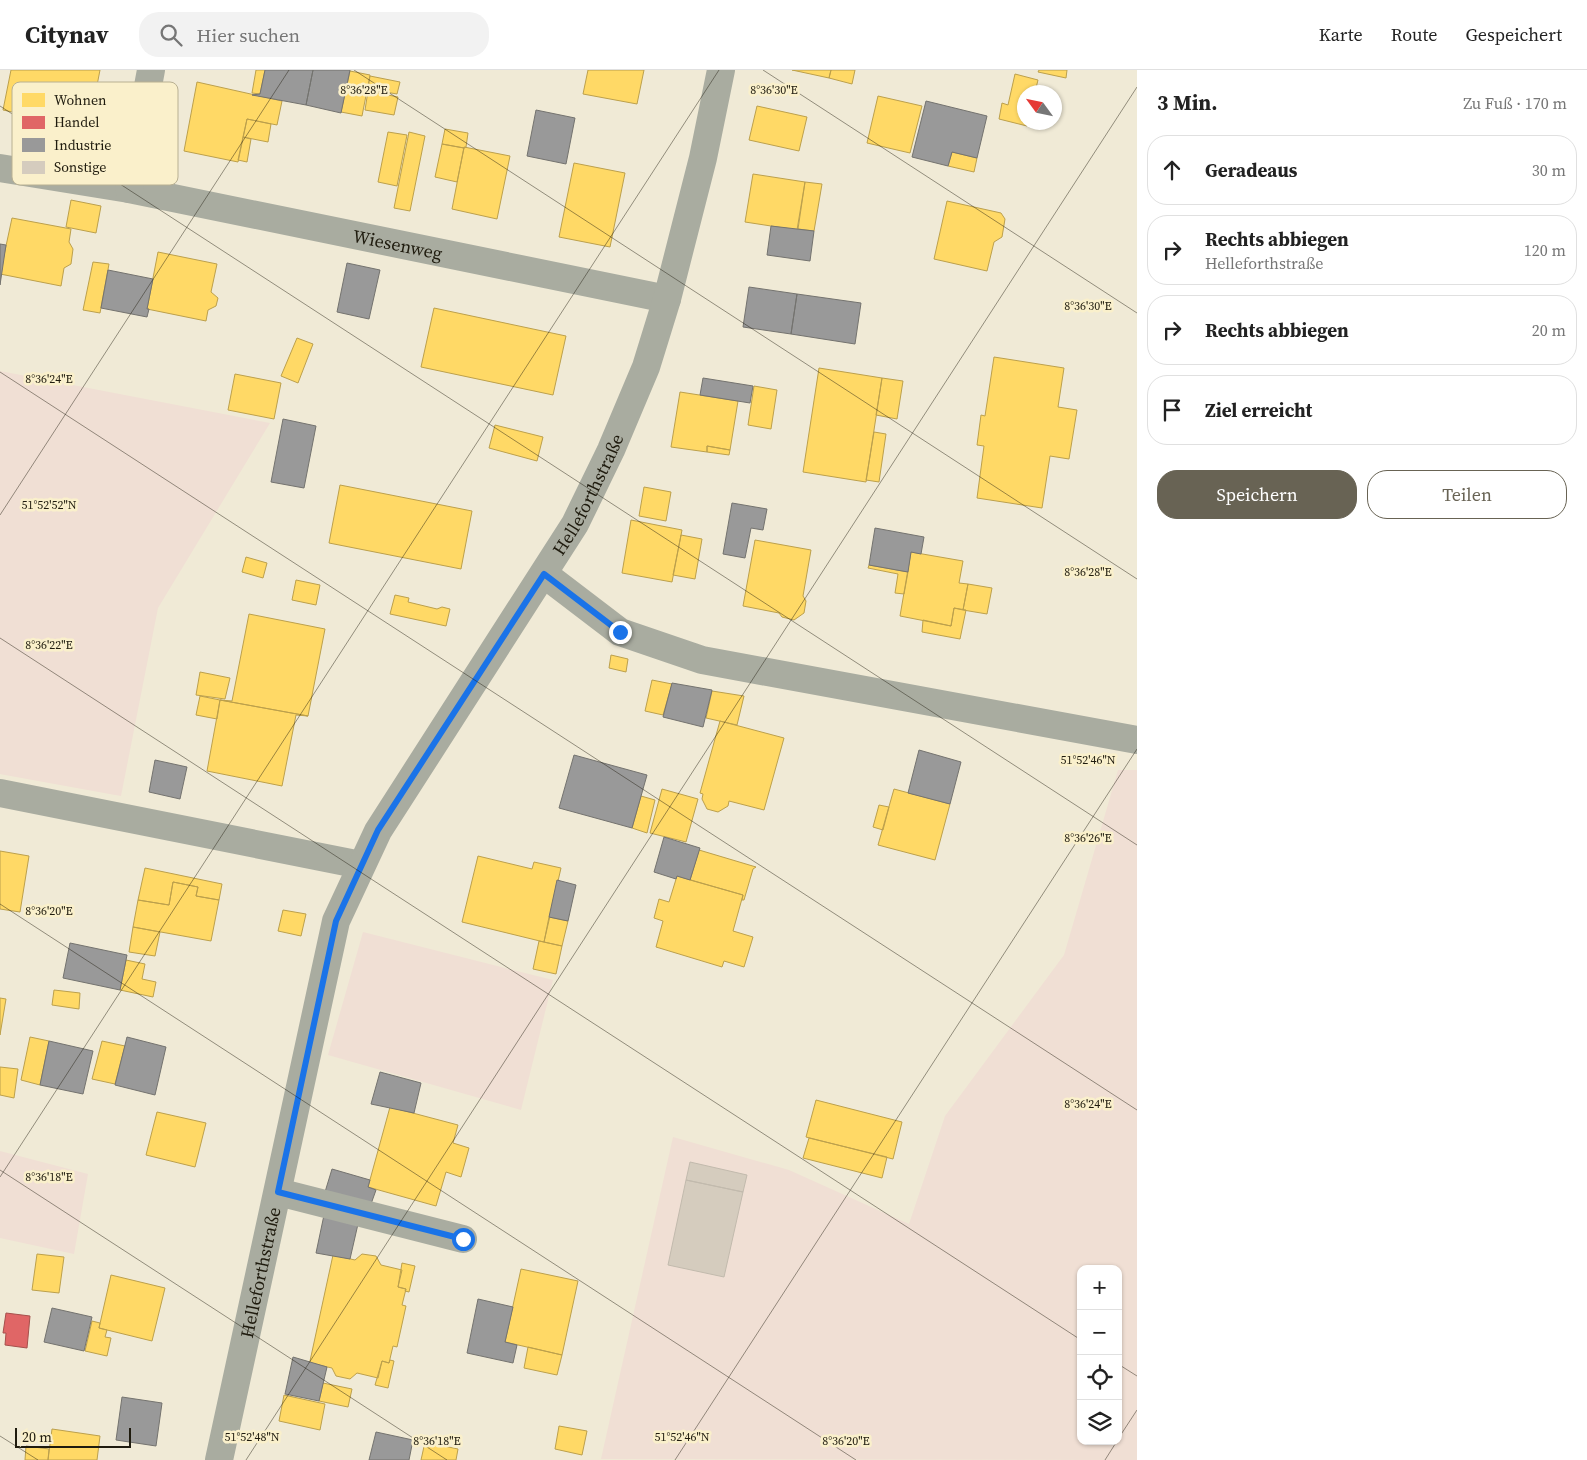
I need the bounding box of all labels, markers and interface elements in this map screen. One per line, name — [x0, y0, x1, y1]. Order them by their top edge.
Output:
search box — [139, 12, 489, 57]
text: Citynav — [25, 18, 109, 51]
icon: search — [157, 21, 185, 49]
text: Hier suchen — [197, 22, 300, 48]
text: Karte — [1319, 22, 1363, 47]
text: Route — [1391, 22, 1437, 47]
text: Gespeichert — [1465, 22, 1562, 47]
legend — [12, 82, 178, 185]
text: 8°36'28"E — [340, 82, 388, 98]
text: 8°36'30"E — [750, 82, 798, 98]
north arrow — [1017, 85, 1062, 130]
text: 3 Min. — [1157, 88, 1218, 117]
text: Wohnen — [54, 90, 107, 110]
text: Zu Fuß · 170 m — [1463, 92, 1567, 114]
text: Handel — [54, 112, 99, 132]
text: Industrie — [54, 135, 112, 155]
icon: ahead — [1158, 156, 1186, 184]
text: Sonstige — [54, 157, 106, 177]
text: Geradeaus — [1205, 157, 1297, 183]
text: 30 m — [1532, 159, 1566, 181]
street label: Wiesenweg — [351, 223, 445, 265]
text: Rechts abbiegen — [1205, 226, 1349, 252]
icon: right — [1158, 236, 1186, 264]
text: 120 m — [1524, 239, 1566, 261]
text: Helleforthstraße — [1205, 252, 1323, 274]
text: 8°36'30"E — [1064, 298, 1112, 314]
icon: right — [1158, 316, 1186, 344]
text: Rechts abbiegen — [1205, 317, 1349, 343]
text: 20 m — [1532, 319, 1566, 341]
text: 8°36'24"E — [25, 371, 73, 387]
icon: arrive — [1158, 396, 1186, 424]
text: Ziel erreicht — [1205, 397, 1312, 423]
street label: Helleforthstraße — [546, 430, 629, 560]
button: Speichern — [1157, 470, 1357, 519]
button: Teilen — [1367, 470, 1567, 519]
text: 51°52'52"N — [21, 497, 77, 513]
text: 8°36'28"E — [1064, 564, 1112, 580]
route end — [609, 621, 632, 644]
text: 8°36'22"E — [25, 637, 73, 653]
text: 51°52'46"N — [1060, 752, 1116, 768]
text: 8°36'26"E — [1064, 830, 1112, 846]
text: 8°36'20"E — [25, 903, 73, 919]
text: 8°36'24"E — [1064, 1096, 1112, 1112]
text: 8°36'18"E — [25, 1169, 73, 1185]
street label: Helleforthstraße — [233, 1205, 286, 1340]
route start — [452, 1228, 475, 1251]
map controls — [1077, 1265, 1122, 1445]
button: + — [1077, 1265, 1122, 1310]
button: − — [1077, 1310, 1122, 1355]
button: locate — [1077, 1355, 1122, 1400]
button: layers — [1077, 1400, 1122, 1445]
scale bar — [15, 1425, 131, 1448]
text: 20 m — [22, 1427, 52, 1447]
text: 51°52'48"N — [224, 1429, 280, 1445]
text: 51°52'46"N — [654, 1429, 710, 1445]
text: 8°36'18"E — [413, 1433, 461, 1449]
text: 8°36'20"E — [822, 1433, 870, 1449]

